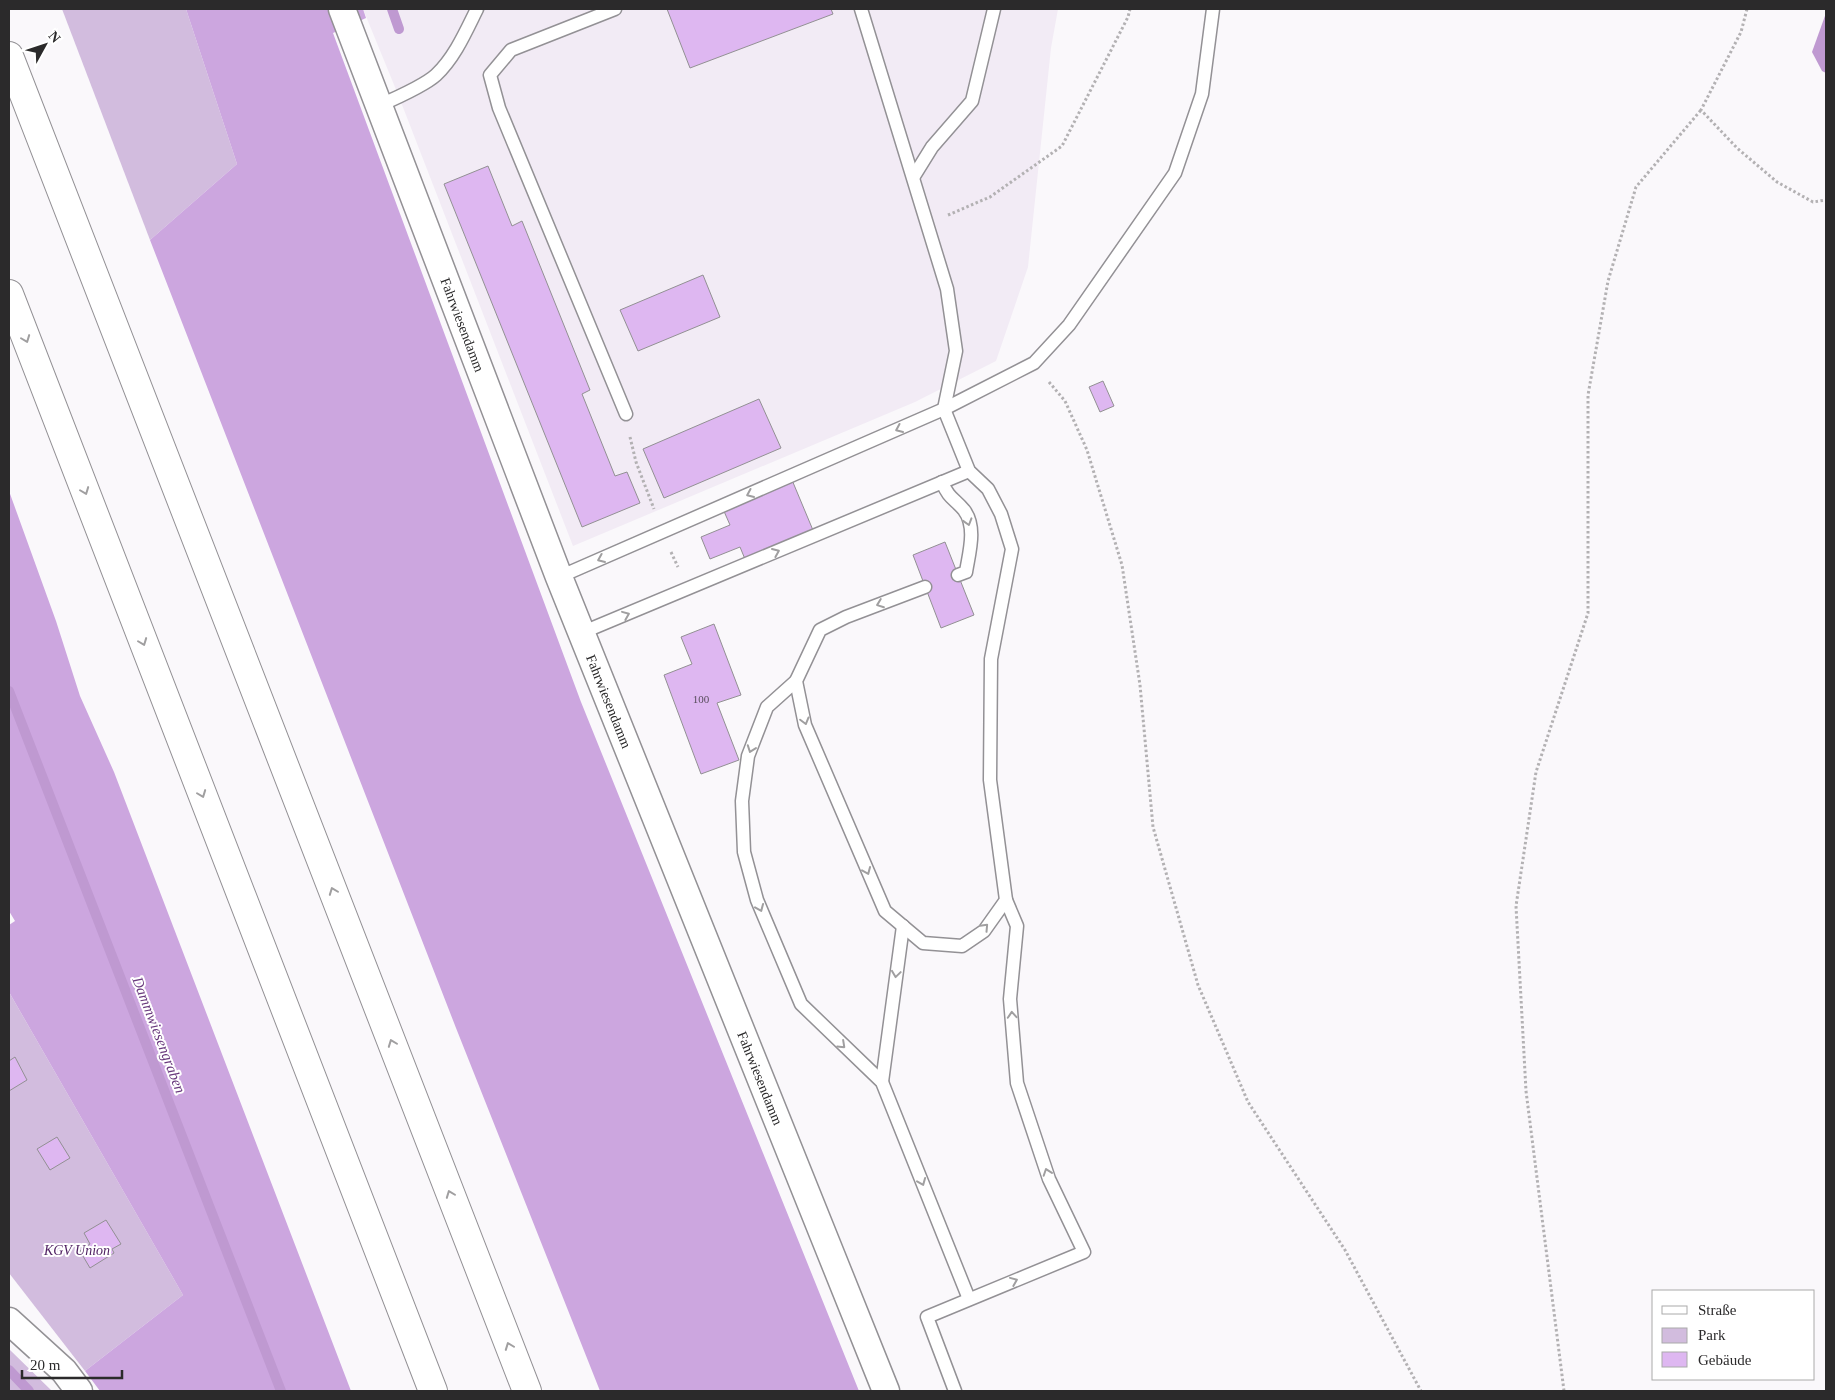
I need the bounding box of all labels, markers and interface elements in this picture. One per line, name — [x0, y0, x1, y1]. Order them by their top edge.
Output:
north arrow — [20, 20, 70, 70]
text: N — [46, 28, 64, 46]
street label: Fahrwiesendamm — [438, 276, 487, 374]
one-way arrow — [20, 334, 30, 343]
one-way arrow — [895, 422, 904, 433]
one-way arrow — [79, 486, 89, 494]
one-way arrow — [746, 487, 755, 498]
one-way arrow — [963, 517, 973, 526]
one-way arrow — [771, 548, 780, 559]
one-way arrow — [597, 552, 606, 563]
one-way arrow — [876, 598, 885, 608]
one-way arrow — [621, 610, 630, 621]
one-way arrow — [137, 637, 148, 646]
street label: Fahrwiesendamm — [583, 652, 634, 750]
house number: 100 — [693, 693, 710, 705]
one-way arrow — [799, 716, 810, 725]
one-way arrow — [747, 744, 757, 752]
one-way arrow — [196, 789, 206, 798]
one-way arrow — [861, 866, 872, 875]
one-way arrow — [329, 887, 339, 896]
one-way arrow — [753, 903, 764, 912]
one-way arrow — [979, 924, 988, 933]
one-way arrow — [892, 970, 902, 979]
water label: Dammwiesengraben — [129, 974, 189, 1095]
one-way arrow — [1006, 1011, 1017, 1019]
street label: Fahrwiesendamm — [735, 1029, 786, 1127]
one-way arrow — [387, 1039, 398, 1048]
one-way arrow — [836, 1039, 845, 1048]
one-way arrow — [1043, 1169, 1053, 1177]
one-way arrow — [916, 1177, 926, 1186]
one-way arrow — [446, 1190, 457, 1199]
park label: KGV Union — [43, 1243, 110, 1258]
one-way arrow — [1010, 1277, 1018, 1287]
legend — [1652, 1290, 1815, 1380]
text: Straße — [1698, 1302, 1737, 1318]
text: Park — [1698, 1327, 1726, 1343]
one-way arrow — [505, 1342, 515, 1351]
scale bar — [22, 1348, 122, 1380]
text: Gebäude — [1698, 1352, 1752, 1368]
text: 20 m — [30, 1357, 61, 1373]

